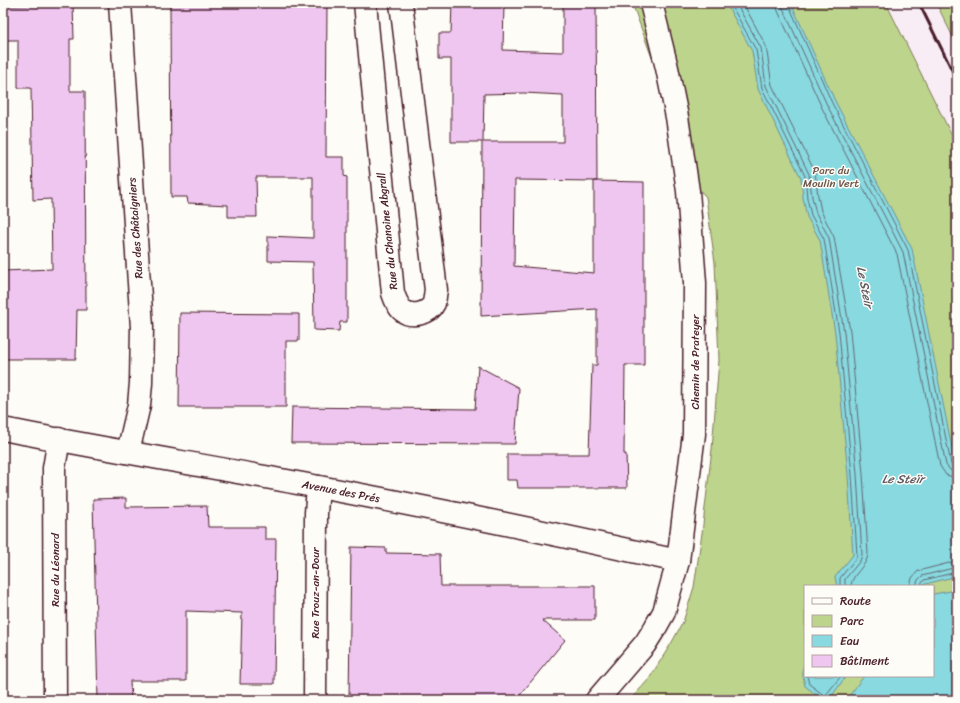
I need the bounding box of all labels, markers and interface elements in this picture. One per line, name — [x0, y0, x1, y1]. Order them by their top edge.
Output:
park label: Parc du Moulin Vert — [803, 161, 859, 193]
street label: Rue du Chanoine Abgrall — [372, 171, 403, 291]
street label: Rue des Châtaigniers — [122, 176, 149, 279]
water label: Le Steir — [850, 264, 880, 312]
street label: Chemin de Prateyer — [686, 313, 705, 409]
water label: Le Steïr — [882, 468, 926, 490]
street label: Avenue des Prés — [299, 474, 382, 508]
street label: Rue du Léonard — [46, 532, 65, 607]
street label: Rue Trouz-an-Dour — [306, 546, 325, 639]
legend — [804, 585, 934, 677]
text: Route — [840, 590, 871, 612]
text: Parc — [840, 610, 864, 632]
text: Eau — [840, 630, 860, 652]
text: Bâtiment — [840, 650, 889, 672]

